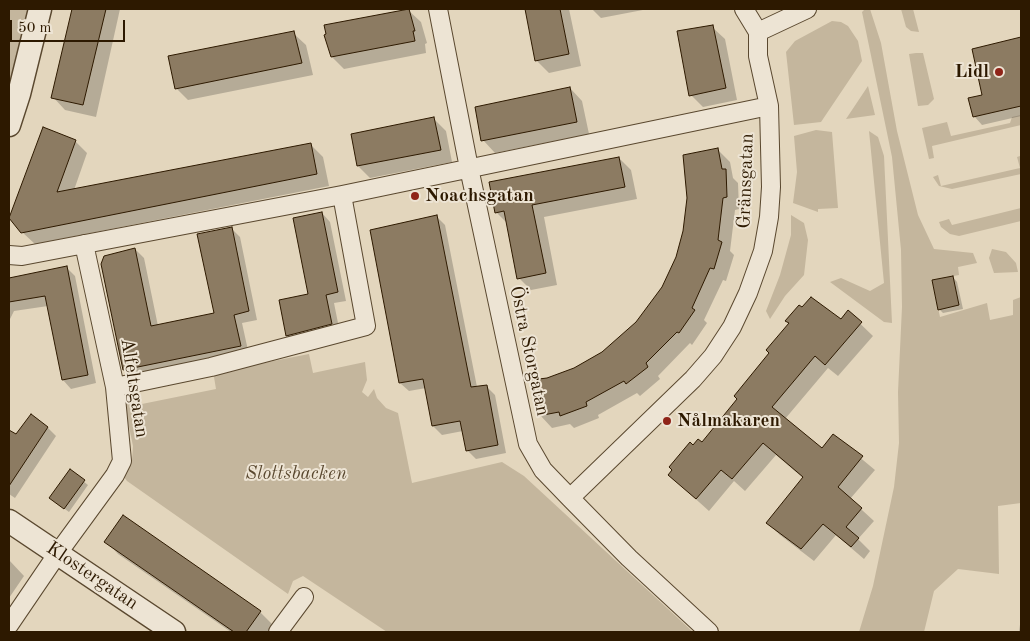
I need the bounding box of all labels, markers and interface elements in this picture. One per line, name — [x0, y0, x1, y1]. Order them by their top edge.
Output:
scale bar — [12, 10, 128, 42]
text: 50 m — [18, 21, 52, 36]
place label: Lidl — [955, 61, 989, 83]
marker: Lidl — [993, 66, 1005, 78]
street label: Gränsgatan — [733, 133, 759, 229]
place label: Noachsgatan — [425, 185, 534, 207]
marker: Noachsgatan — [409, 190, 421, 202]
street label: Östra Storgatan — [504, 284, 554, 418]
street label: Alfeltsgatan — [115, 337, 153, 439]
place label: Nålmakaren — [677, 410, 780, 432]
marker: Nålmakaren — [661, 415, 673, 427]
park label: Slottsbacken — [245, 463, 347, 485]
street label: Klostergatan — [42, 537, 142, 615]

